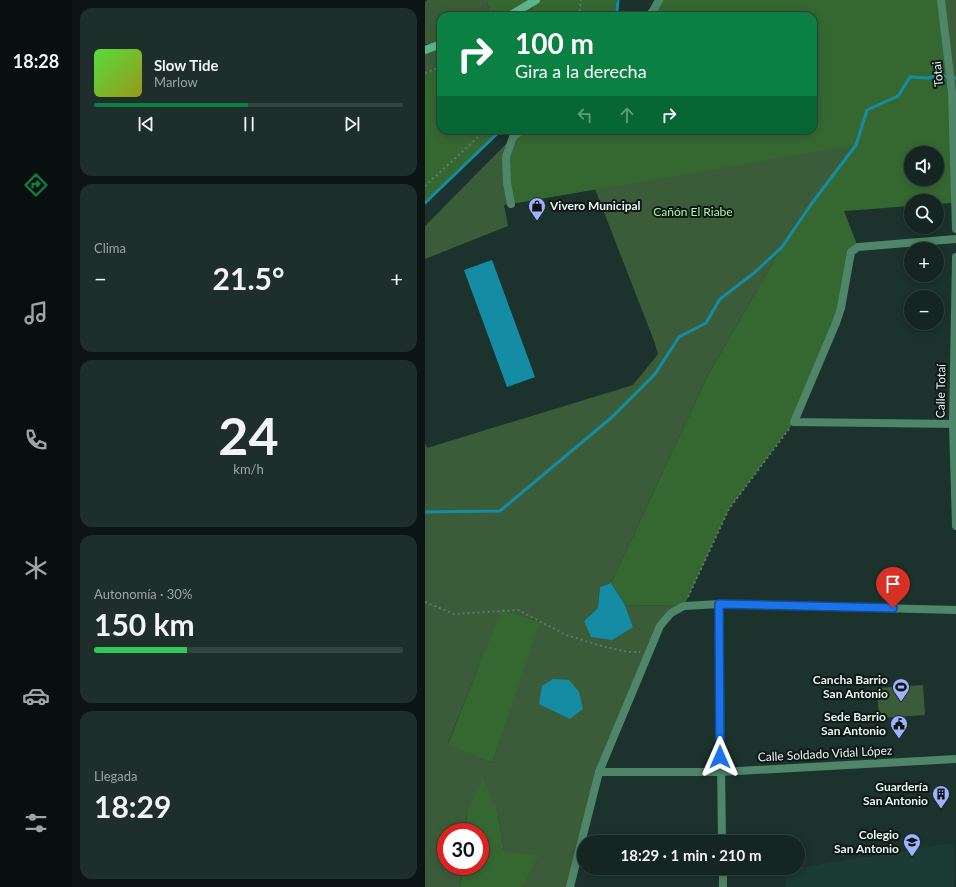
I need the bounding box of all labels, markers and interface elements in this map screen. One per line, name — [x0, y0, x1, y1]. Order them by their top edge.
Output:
text: 100 m — [515, 26, 594, 60]
icon: right — [449, 28, 501, 80]
text: 18:28 — [13, 50, 59, 72]
text: Slow Tide — [154, 56, 219, 74]
text: Gira a la derecha — [515, 60, 647, 82]
street label: Totai — [929, 60, 946, 88]
text: Marlow — [154, 74, 198, 90]
icon: left — [574, 104, 596, 126]
icon: ahead — [616, 104, 638, 126]
icon: right — [658, 104, 680, 126]
icon: previous — [135, 113, 157, 135]
icon: pause — [238, 113, 260, 135]
icon: next — [341, 113, 363, 135]
map controls — [904, 146, 944, 330]
button: sound — [904, 146, 944, 186]
icon: directions — [22, 171, 50, 199]
button: search — [904, 194, 944, 234]
shop icon: Vivero Municipal — [527, 196, 547, 221]
place label: Vivero Municipal — [549, 198, 641, 213]
park label: Cañón El Riabe — [653, 204, 733, 219]
text: Clima — [94, 240, 126, 256]
button: + — [904, 242, 944, 282]
text: 21.5° — [213, 260, 284, 296]
text: − — [94, 265, 107, 292]
text: + — [390, 265, 403, 292]
button: − — [904, 290, 944, 330]
icon: music — [22, 299, 50, 327]
street label: Calle Totaí — [933, 363, 948, 418]
text: 24 — [218, 404, 279, 466]
icon: phone — [22, 426, 50, 454]
text: km/h — [233, 461, 264, 477]
icon: climate — [22, 554, 50, 582]
pin — [876, 567, 910, 608]
icon: arrive — [882, 573, 904, 595]
text: Autonomía · 30% — [94, 586, 192, 602]
text: 150 km — [94, 606, 195, 642]
place label: Cancha Barrio San Antonio — [813, 672, 888, 701]
sports icon: Cancha Barrio San Antonio — [891, 677, 911, 702]
icon: car — [22, 682, 50, 710]
place label: Sede Barrio San Antonio — [821, 709, 886, 738]
public building icon: Sede Barrio San Antonio — [889, 714, 909, 739]
position arrow — [699, 736, 741, 778]
street label: Calle Soldado Vidal López — [757, 742, 893, 765]
text: Llegada — [94, 768, 138, 784]
place label: Guardería San Antonio — [863, 779, 928, 808]
building icon: Guardería San Antonio — [931, 784, 951, 809]
text: 18:29 — [94, 788, 171, 824]
icon: filters — [22, 809, 50, 837]
speed limit sign: 30 — [437, 823, 489, 875]
place label: Colegio San Antonio — [834, 827, 899, 856]
school or university icon: Colegio San Antonio — [902, 832, 922, 857]
text: 18:29 · 1 min · 210 m — [621, 846, 761, 864]

